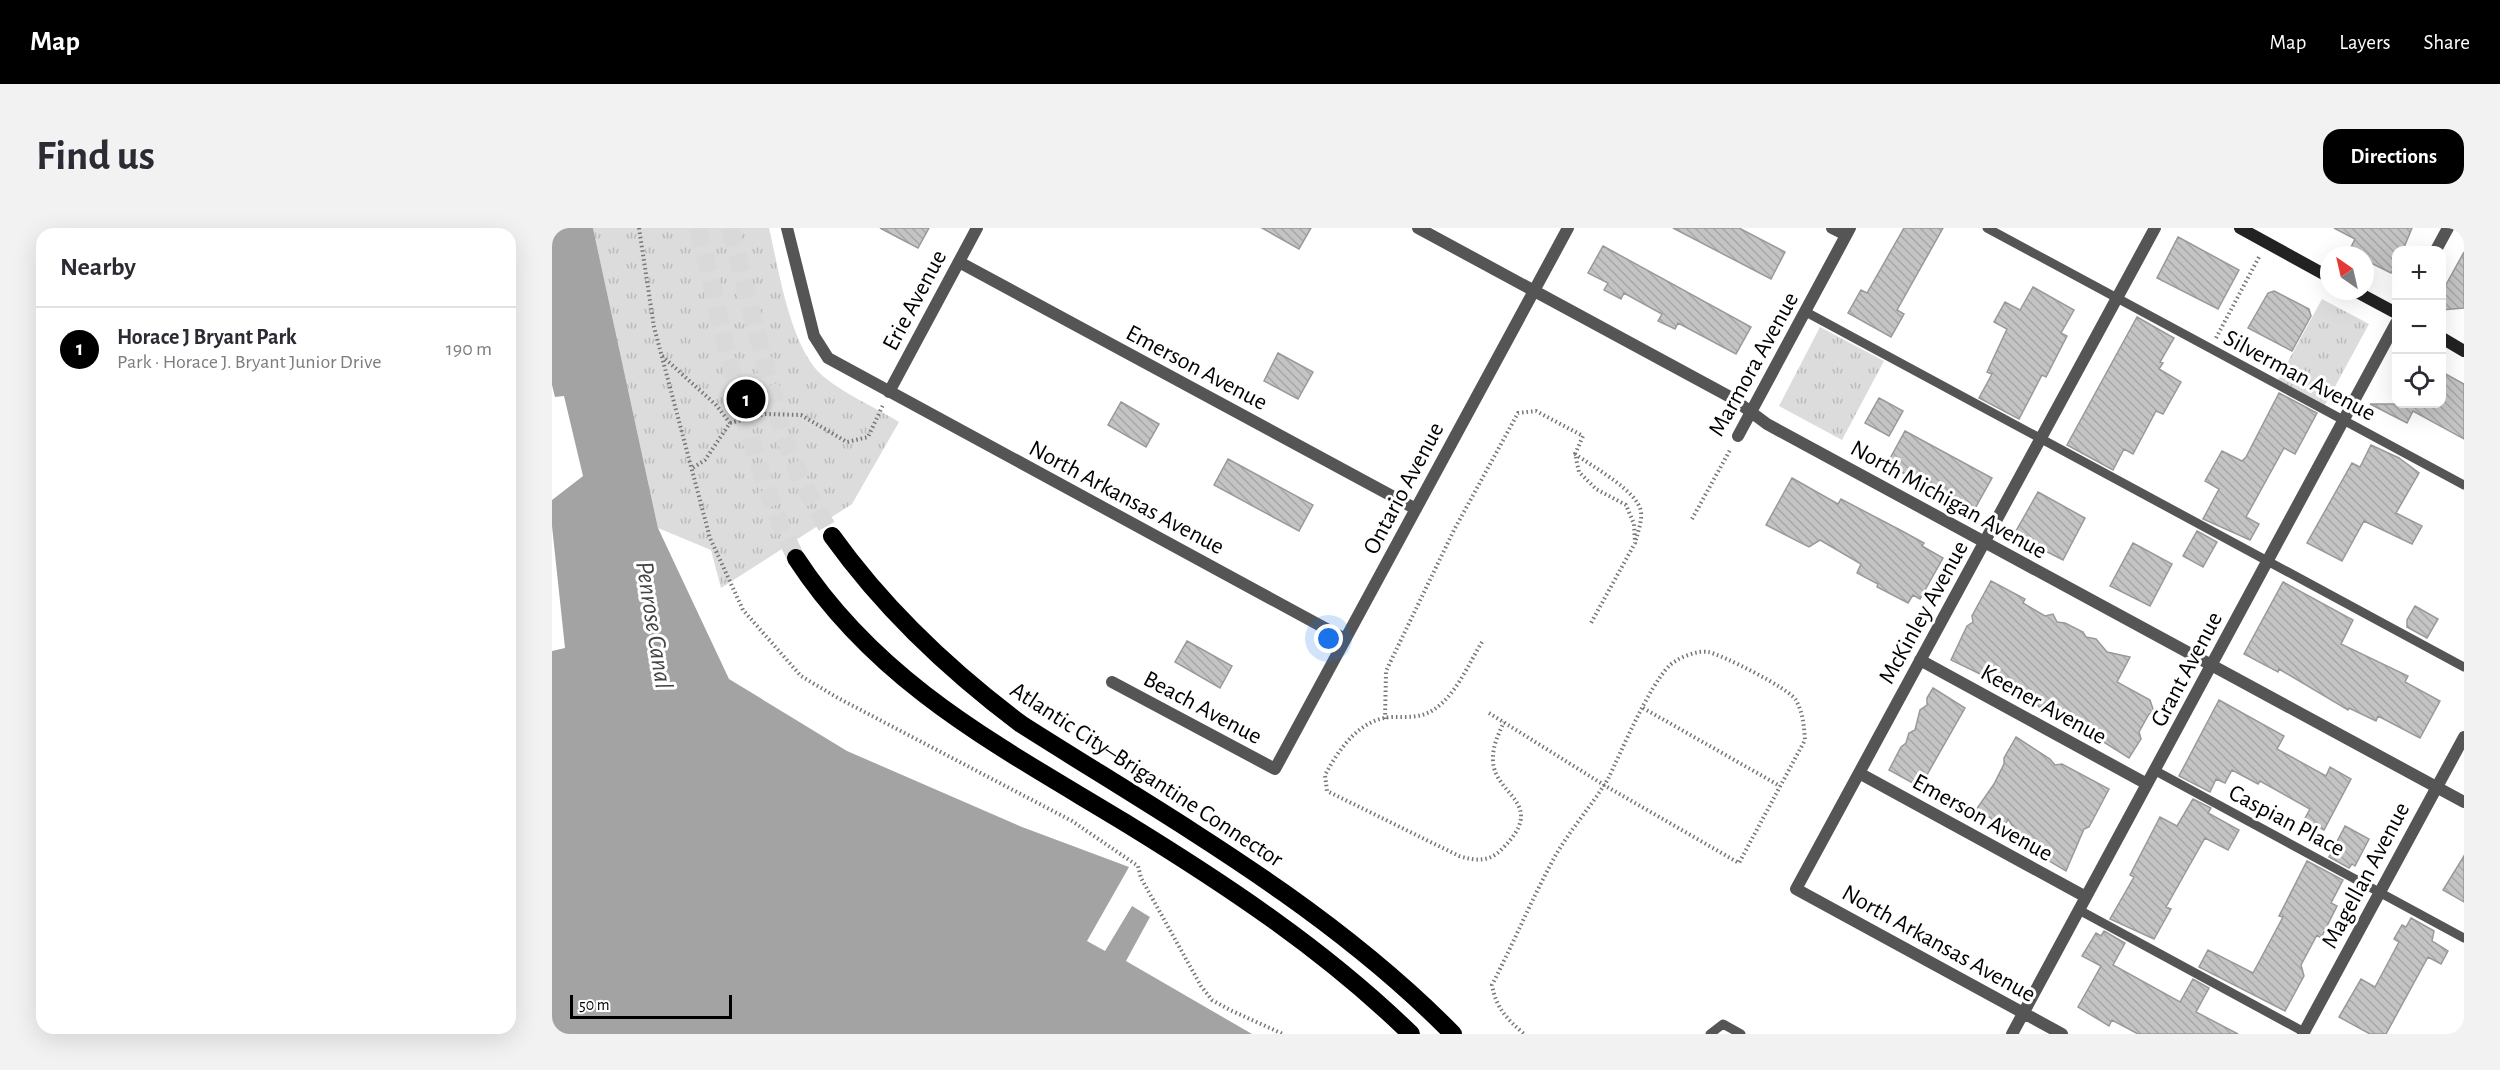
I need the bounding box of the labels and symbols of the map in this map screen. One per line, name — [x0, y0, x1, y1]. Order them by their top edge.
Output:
street label: Erie Avenue — [878, 246, 951, 355]
north arrow — [2320, 246, 2374, 300]
street label: Marmora Avenue — [1704, 288, 1803, 441]
street label: Emerson Avenue — [1122, 321, 1271, 415]
street label: Silverman Avenue — [2220, 326, 2379, 426]
pin: 1 — [726, 376, 766, 422]
street label: Ontario Avenue — [1359, 419, 1449, 558]
street label: North Arkansas Avenue — [1025, 436, 1228, 559]
street label: North Michigan Avenue — [1846, 436, 2051, 564]
street label: McKinley Avenue — [1875, 537, 1973, 688]
water label: Penrose Canal — [631, 560, 677, 691]
street label: Grant Avenue — [2147, 608, 2227, 731]
your location — [1314, 624, 1343, 653]
street label: Keener Avenue — [1977, 660, 2110, 749]
street label: Beach Avenue — [1139, 667, 1266, 749]
street label: Atlantic City–Brigantine Connector — [1006, 678, 1287, 872]
street label: Emerson Avenue — [1908, 770, 2057, 866]
street label: Caspian Place — [2225, 780, 2348, 861]
street label: Magellan Avenue — [2317, 799, 2414, 952]
street label: North Arkansas Avenue — [1838, 881, 2039, 1007]
scale bar — [570, 992, 732, 1020]

